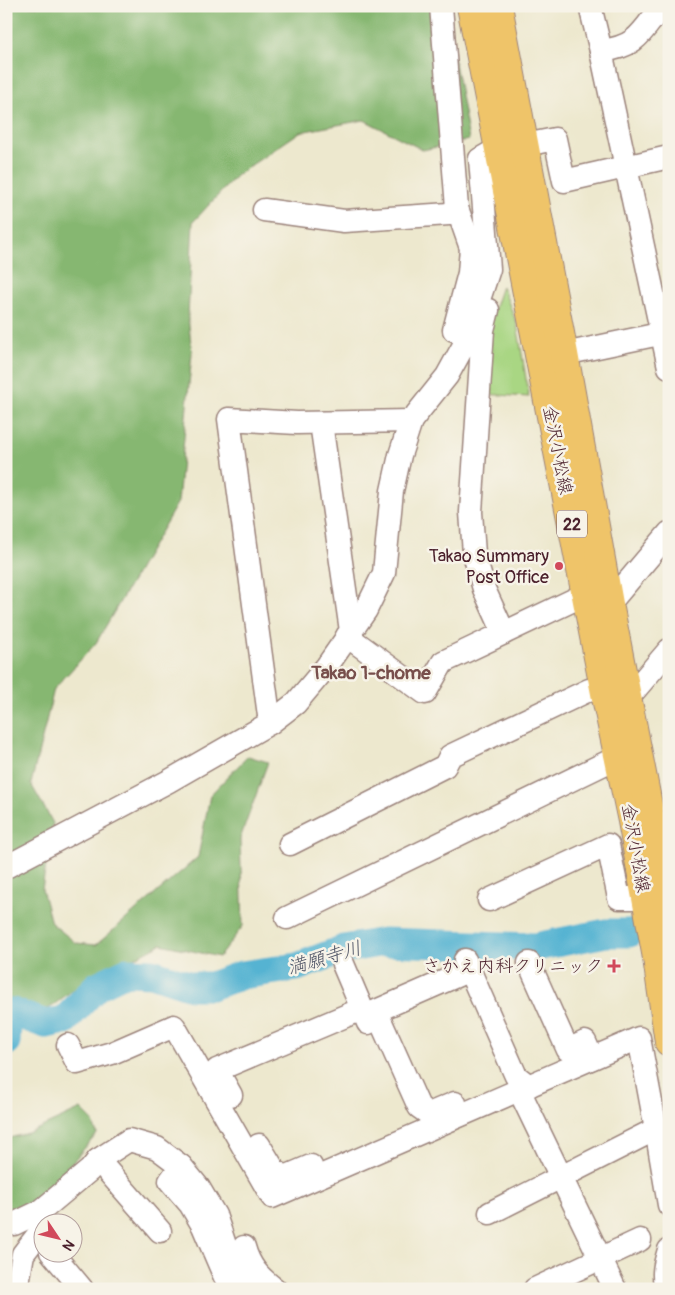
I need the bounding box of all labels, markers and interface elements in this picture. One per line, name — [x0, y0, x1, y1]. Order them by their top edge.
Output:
street label: 金沢小松線 — [538, 404, 577, 496]
road number: 22 — [557, 510, 587, 538]
place label: Takao Summary Post Office — [429, 545, 549, 589]
marker: Takao Summary Post Office — [553, 560, 565, 572]
district label: Takao 1-chome — [310, 661, 431, 685]
street label: 金沢小松線 — [616, 802, 655, 894]
water label: 満願寺川 — [284, 936, 364, 980]
place label: さかえ内科クリニック — [423, 955, 603, 978]
marker: さかえ内科クリニック — [607, 959, 621, 973]
north arrow — [32, 1212, 82, 1262]
text: N — [59, 1236, 78, 1254]

